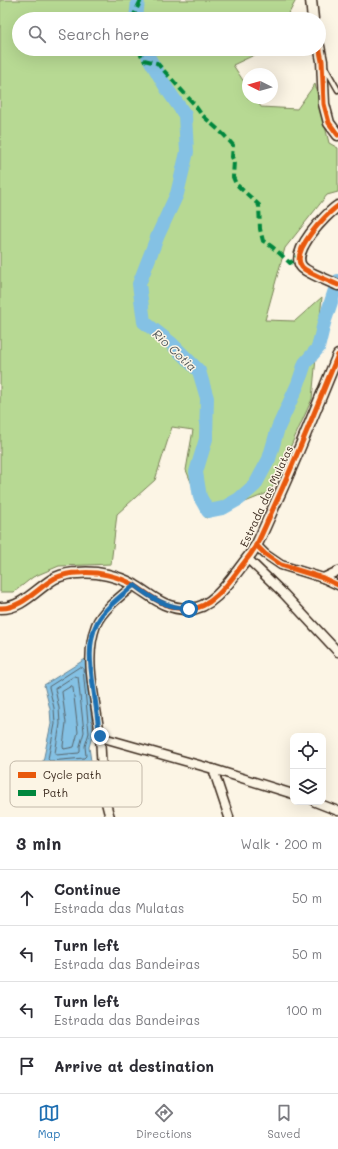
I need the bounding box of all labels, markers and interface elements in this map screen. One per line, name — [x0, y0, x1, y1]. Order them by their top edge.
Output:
search box — [12, 12, 326, 56]
icon: search — [26, 23, 48, 45]
text: Search here — [58, 24, 149, 44]
north arrow — [242, 68, 278, 104]
water label: Rio Cotia — [150, 326, 200, 374]
street label: Estrada das Mulatas — [236, 443, 296, 549]
route start — [180, 600, 198, 618]
route end — [91, 727, 109, 745]
map controls — [290, 733, 326, 805]
button: locate — [290, 733, 326, 769]
legend — [10, 761, 142, 807]
text: Cycle path — [43, 767, 101, 782]
button: layers — [290, 769, 326, 805]
text: Path — [43, 785, 68, 800]
text: 3 min — [16, 832, 61, 854]
text: Walk · 200 m — [241, 835, 322, 852]
text: Continue — [54, 879, 121, 899]
icon: ahead — [16, 887, 38, 909]
text: 50 m — [292, 889, 322, 906]
text: Estrada das Mulatas — [54, 899, 184, 916]
text: Turn left — [54, 935, 119, 955]
icon: left — [16, 943, 38, 965]
text: 50 m — [292, 945, 322, 962]
text: Estrada das Bandeiras — [54, 955, 200, 972]
text: Turn left — [54, 991, 119, 1011]
icon: left — [16, 999, 38, 1021]
text: 100 m — [286, 1001, 322, 1018]
text: Estrada das Bandeiras — [54, 1011, 200, 1028]
icon: arrive — [16, 1055, 38, 1077]
text: Arrive at destination — [54, 1056, 214, 1076]
tab: Map — [38, 1102, 60, 1141]
tab: Directions — [136, 1102, 192, 1141]
tab: Saved — [267, 1102, 300, 1141]

